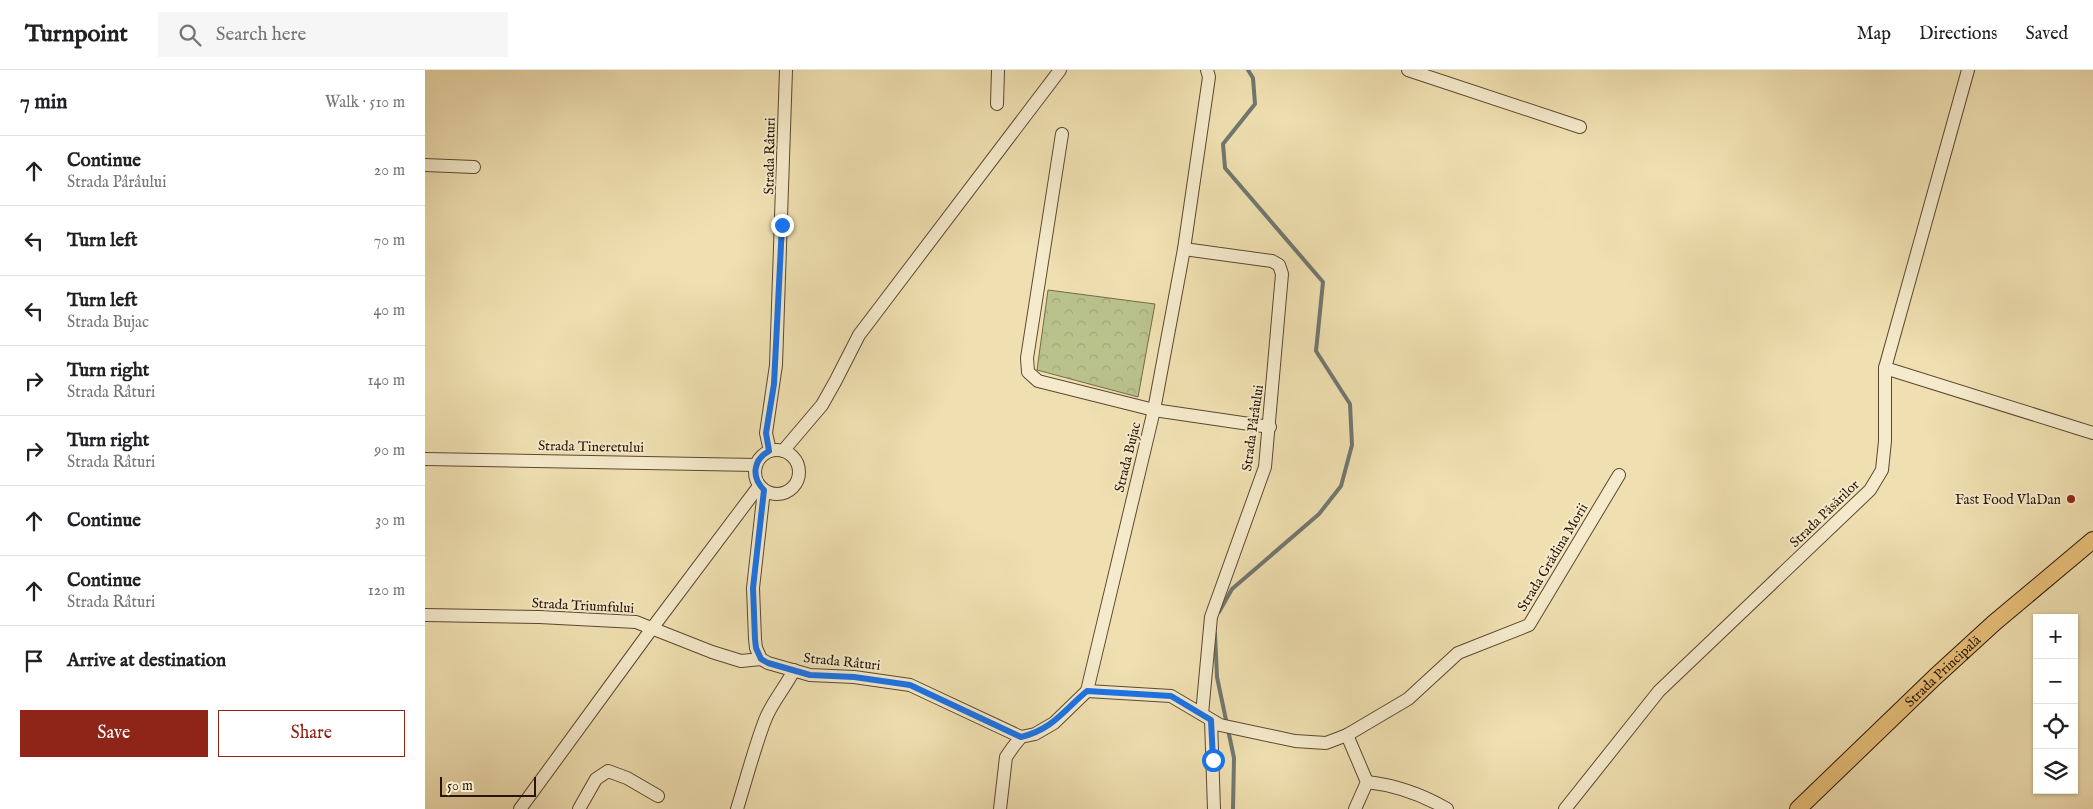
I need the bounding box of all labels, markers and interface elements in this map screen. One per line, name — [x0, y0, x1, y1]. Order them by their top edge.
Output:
search box — [158, 12, 508, 57]
text: Turnpoint — [25, 19, 128, 50]
icon: search — [176, 21, 204, 49]
text: Search here — [216, 23, 306, 47]
text: Map — [1857, 23, 1891, 46]
text: Directions — [1919, 23, 1997, 46]
text: Saved — [2025, 23, 2068, 46]
text: 7 min — [20, 89, 67, 116]
text: Walk · 510 m — [325, 93, 405, 113]
street label: Strada Râturi — [760, 117, 780, 195]
text: Continue — [67, 149, 141, 173]
icon: ahead — [20, 157, 48, 185]
text: 20 m — [374, 161, 405, 181]
text: Strada Pârâului — [67, 173, 166, 193]
route end — [771, 214, 794, 237]
icon: left — [20, 227, 48, 255]
text: Turn left — [67, 229, 138, 253]
text: 70 m — [374, 231, 405, 251]
text: Turn left — [67, 289, 138, 313]
icon: left — [20, 297, 48, 325]
text: 40 m — [373, 301, 405, 321]
text: Strada Bujac — [67, 313, 149, 333]
text: Turn right — [67, 359, 149, 383]
icon: right — [20, 367, 48, 395]
text: 140 m — [367, 371, 405, 391]
text: Strada Râturi — [67, 383, 155, 403]
street label: Strada Pârâului — [1238, 384, 1268, 472]
street label: Strada Bujac — [1111, 420, 1145, 494]
text: Turn right — [67, 429, 149, 453]
icon: right — [20, 437, 48, 465]
street label: Strada Tineretului — [538, 437, 644, 457]
text: 90 m — [374, 441, 405, 461]
text: Strada Râturi — [67, 453, 155, 473]
street label: Strada Păsărilor — [1786, 476, 1863, 551]
place label: Fast Food VlaDan — [1955, 491, 2062, 509]
marker: Fast Food VlaDan — [2065, 493, 2077, 505]
street label: Strada Grădina Morii — [1513, 500, 1592, 615]
icon: ahead — [20, 507, 48, 535]
text: Continue — [67, 509, 141, 533]
text: 30 m — [375, 511, 405, 531]
text: Continue — [67, 569, 141, 593]
icon: ahead — [20, 577, 48, 605]
text: 120 m — [368, 581, 405, 601]
text: Strada Râturi — [67, 593, 155, 613]
street label: Strada Triumfului — [531, 594, 635, 618]
map controls — [2033, 614, 2078, 794]
button: + — [2033, 614, 2078, 659]
street label: Strada Principală — [1901, 631, 1986, 711]
icon: arrive — [20, 647, 48, 675]
text: Arrive at destination — [67, 649, 226, 673]
street label: Strada Râturi — [803, 649, 882, 675]
button: − — [2033, 659, 2078, 704]
button: locate — [2033, 704, 2078, 749]
button: Save — [20, 710, 208, 757]
button: Share — [218, 710, 405, 757]
route start — [1202, 749, 1225, 772]
button: layers — [2033, 749, 2078, 794]
scale bar — [440, 774, 536, 797]
text: 50 m — [447, 777, 473, 795]

